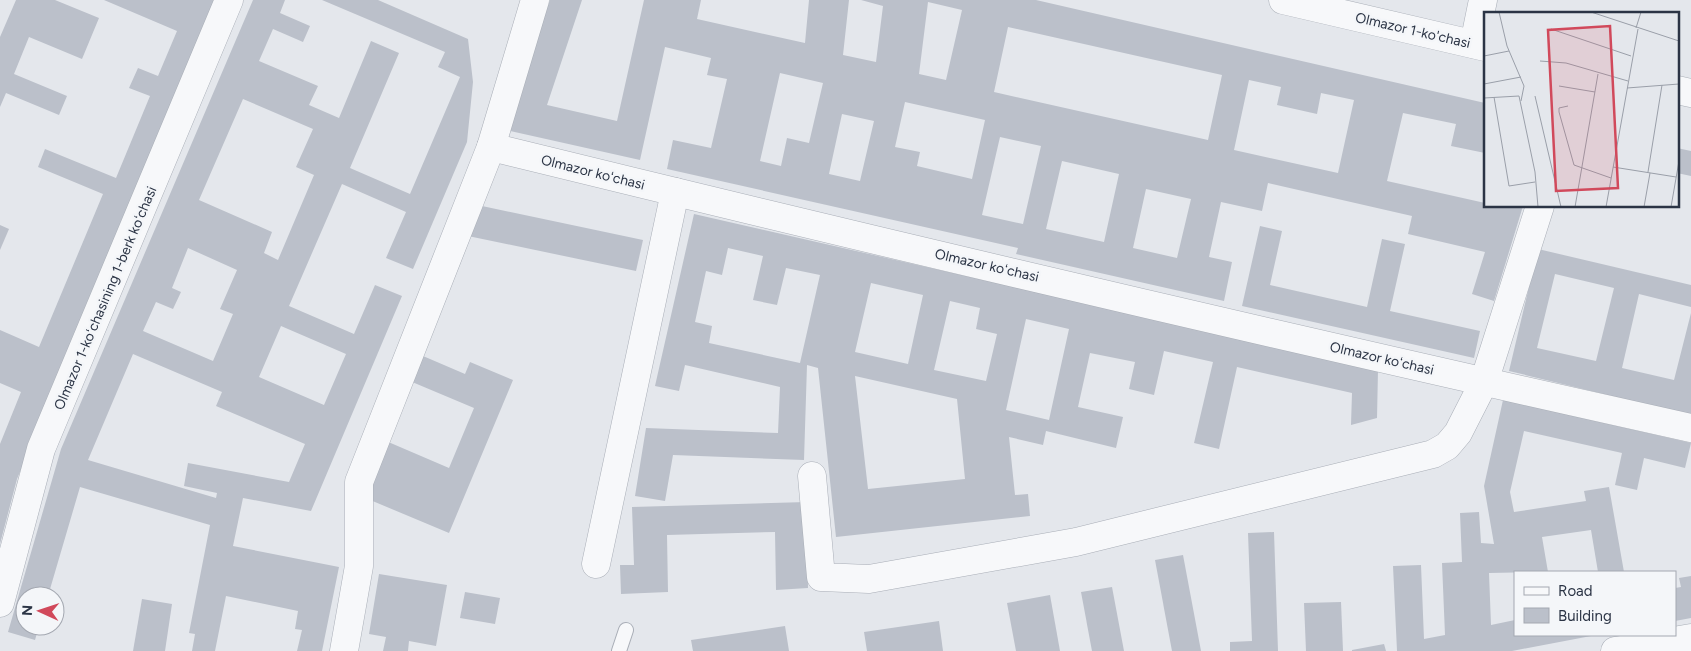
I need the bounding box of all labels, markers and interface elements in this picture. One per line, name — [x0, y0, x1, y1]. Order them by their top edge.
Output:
street label: Olmazor 1-ko'chasi — [1354, 9, 1472, 52]
inset map — [1484, 12, 1678, 208]
street label: Olmazor koʻchasi — [539, 151, 647, 194]
street label: Olmazor 1-koʻchasining 1-berk koʻchasi — [51, 184, 160, 413]
street label: Olmazor koʻchasi — [933, 245, 1041, 286]
street label: Olmazor koʻchasi — [1328, 338, 1436, 379]
legend — [1514, 571, 1676, 636]
text: Road — [1558, 582, 1593, 600]
north arrow — [15, 586, 65, 636]
text: N — [19, 604, 36, 616]
text: Building — [1558, 607, 1612, 625]

